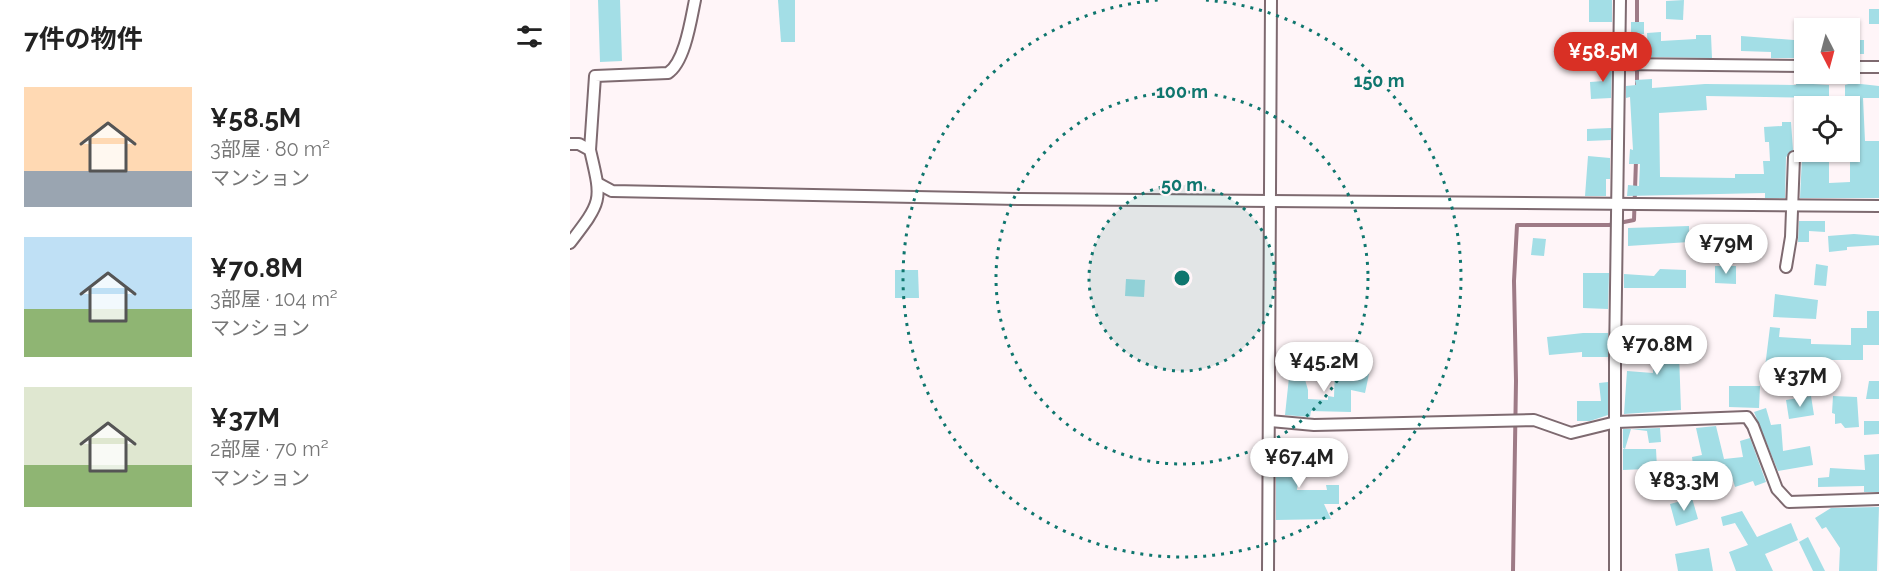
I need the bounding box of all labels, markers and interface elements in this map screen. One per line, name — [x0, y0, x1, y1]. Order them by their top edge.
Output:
north arrow — [1794, 18, 1860, 84]
map controls — [1794, 18, 1860, 162]
icon: filters — [513, 20, 546, 53]
text: 7件の物件 — [24, 24, 143, 54]
pin: ¥58.5M — [1554, 32, 1652, 83]
text: ¥58.5M — [1568, 39, 1638, 63]
text: 150 m — [1354, 70, 1405, 91]
text: 100 m — [1156, 81, 1208, 102]
button: locate — [1794, 96, 1860, 162]
text: ¥58.5M — [210, 103, 301, 133]
icon: home — [72, 111, 144, 183]
text: 3部屋 · 80 m² — [210, 137, 330, 161]
text: マンション — [210, 166, 310, 190]
text: 50 m — [1161, 174, 1203, 195]
pin: ¥79M — [1690, 224, 1762, 275]
text: ¥79M — [1699, 231, 1753, 255]
text: ¥70.8M — [210, 253, 303, 283]
icon: home — [72, 261, 144, 333]
centre of rings — [1172, 268, 1192, 288]
text: 3部屋 · 104 m² — [210, 287, 338, 311]
text: マンション — [210, 316, 310, 340]
pin: ¥70.8M — [1608, 325, 1706, 376]
text: ¥70.8M — [1621, 332, 1693, 356]
pin: ¥45.2M — [1275, 342, 1373, 393]
text: ¥45.2M — [1289, 349, 1359, 373]
pin: ¥37M — [1764, 357, 1836, 408]
text: ¥37M — [1773, 364, 1827, 388]
text: ¥37M — [210, 403, 280, 433]
icon: home — [72, 411, 144, 483]
text: 2部屋 · 70 m² — [210, 437, 329, 461]
pin: ¥67.4M — [1250, 438, 1348, 489]
text: ¥67.4M — [1264, 445, 1334, 469]
pin: ¥83.3M — [1635, 461, 1733, 512]
text: マンション — [210, 466, 310, 490]
text: ¥83.3M — [1649, 468, 1719, 492]

